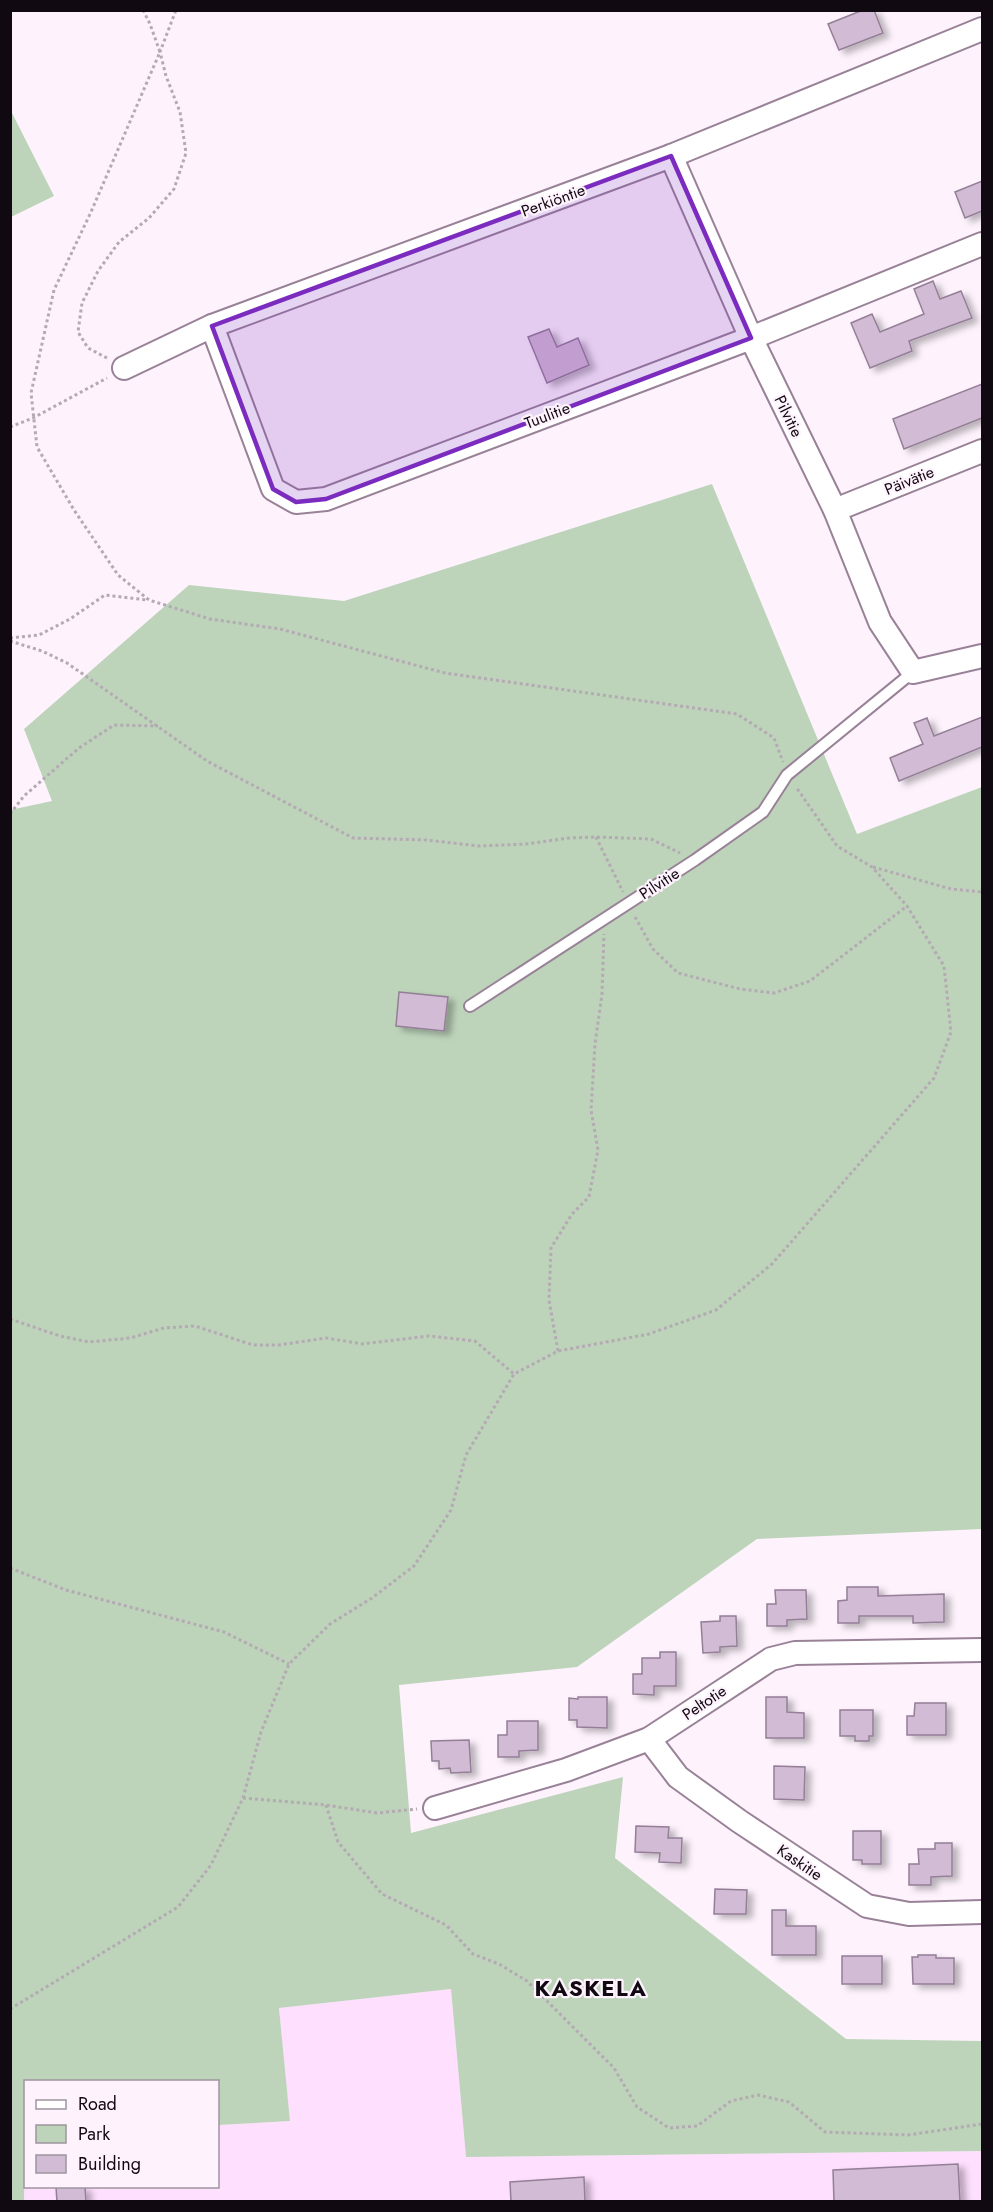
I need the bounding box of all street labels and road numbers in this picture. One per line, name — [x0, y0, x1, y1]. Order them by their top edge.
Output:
street label: Perkiöntie — [518, 178, 588, 223]
street label: Pilvitie — [769, 391, 809, 441]
street label: Tuulitie — [521, 396, 573, 435]
street label: Päivätie — [881, 460, 937, 501]
street label: Pilvitie — [635, 862, 684, 905]
street label: Peltotie — [678, 1679, 731, 1726]
street label: Kaskitie — [772, 1839, 827, 1886]

